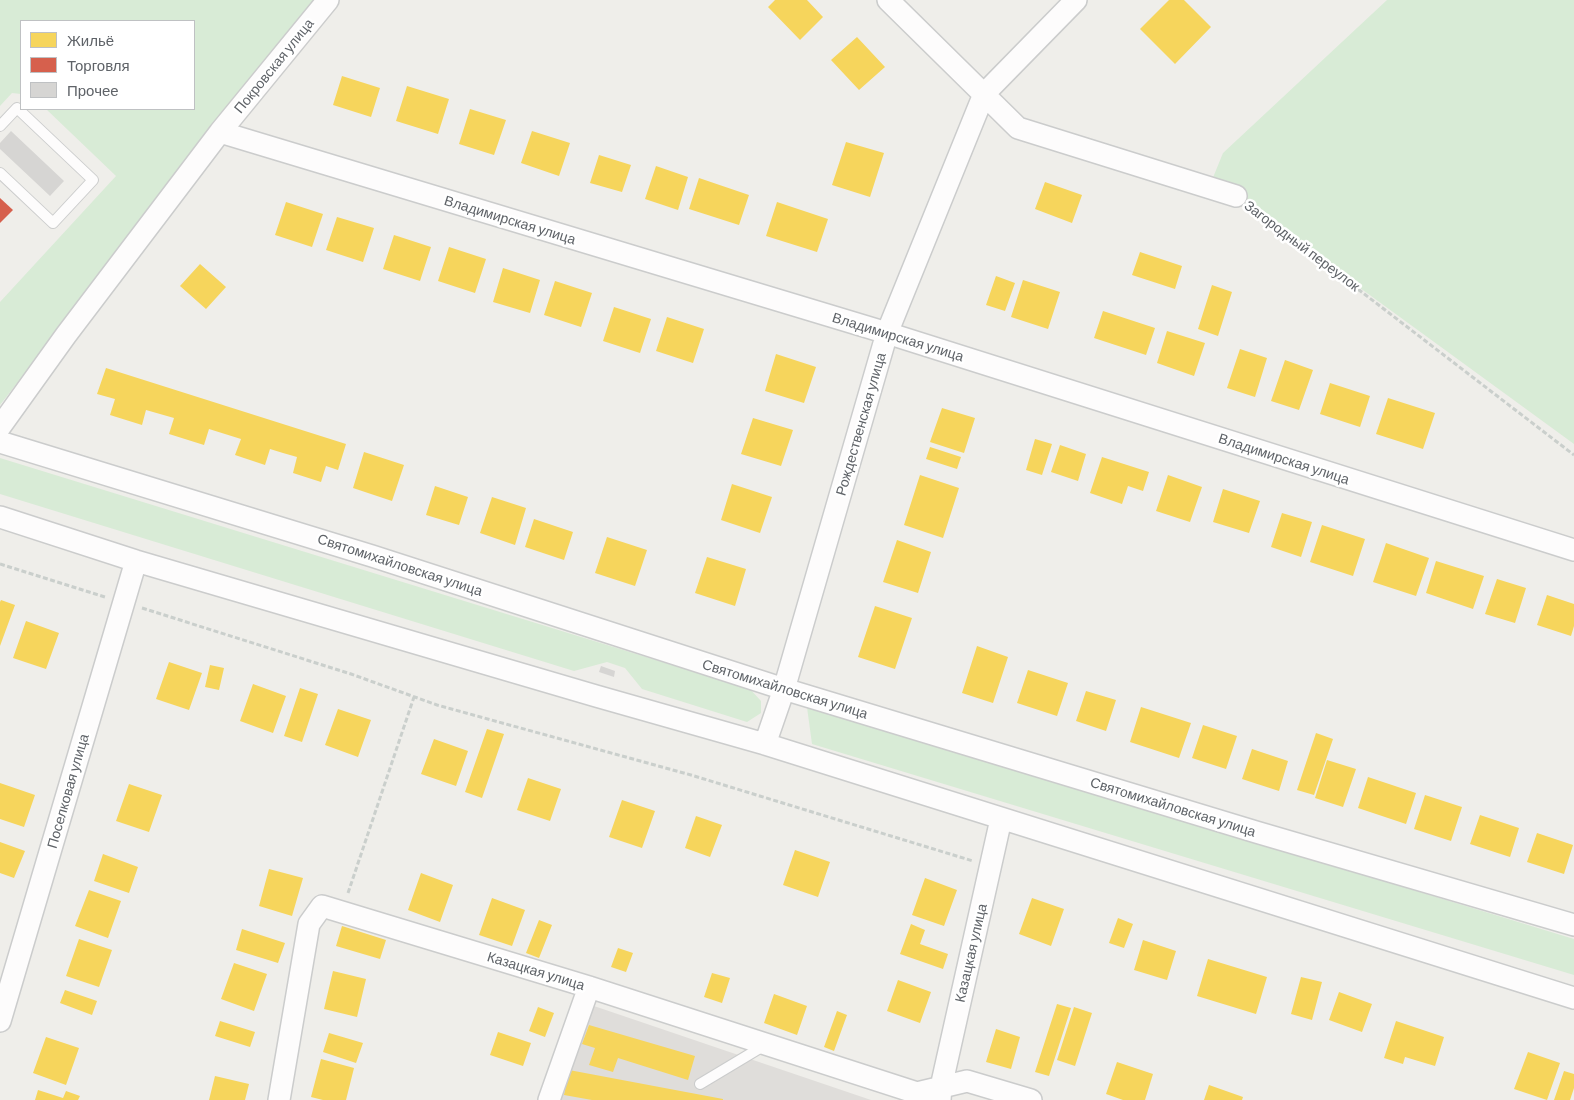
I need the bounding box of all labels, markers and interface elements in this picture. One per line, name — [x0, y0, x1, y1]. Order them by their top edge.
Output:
street label: Покровская улица — [231, 15, 317, 117]
legend — [20, 20, 195, 110]
text: Жильё — [67, 31, 114, 49]
text: Торговля — [67, 56, 130, 74]
text: Прочее — [67, 81, 119, 99]
street label: Владимирская улица — [442, 192, 578, 248]
street label: Загородный переулок — [1241, 197, 1363, 295]
street label: Владимирская улица — [830, 309, 966, 365]
street label: Рождественская улица — [833, 351, 889, 497]
street label: Владимирская улица — [1216, 430, 1352, 488]
street label: Святомихайловская улица — [315, 530, 485, 600]
street label: Святомихайловская улица — [700, 656, 870, 722]
street label: Поселковая улица — [44, 732, 92, 850]
street label: Святомихайловская улица — [1088, 774, 1258, 840]
street label: Казацкая улица — [951, 902, 991, 1004]
street label: Казацкая улица — [485, 948, 587, 994]

